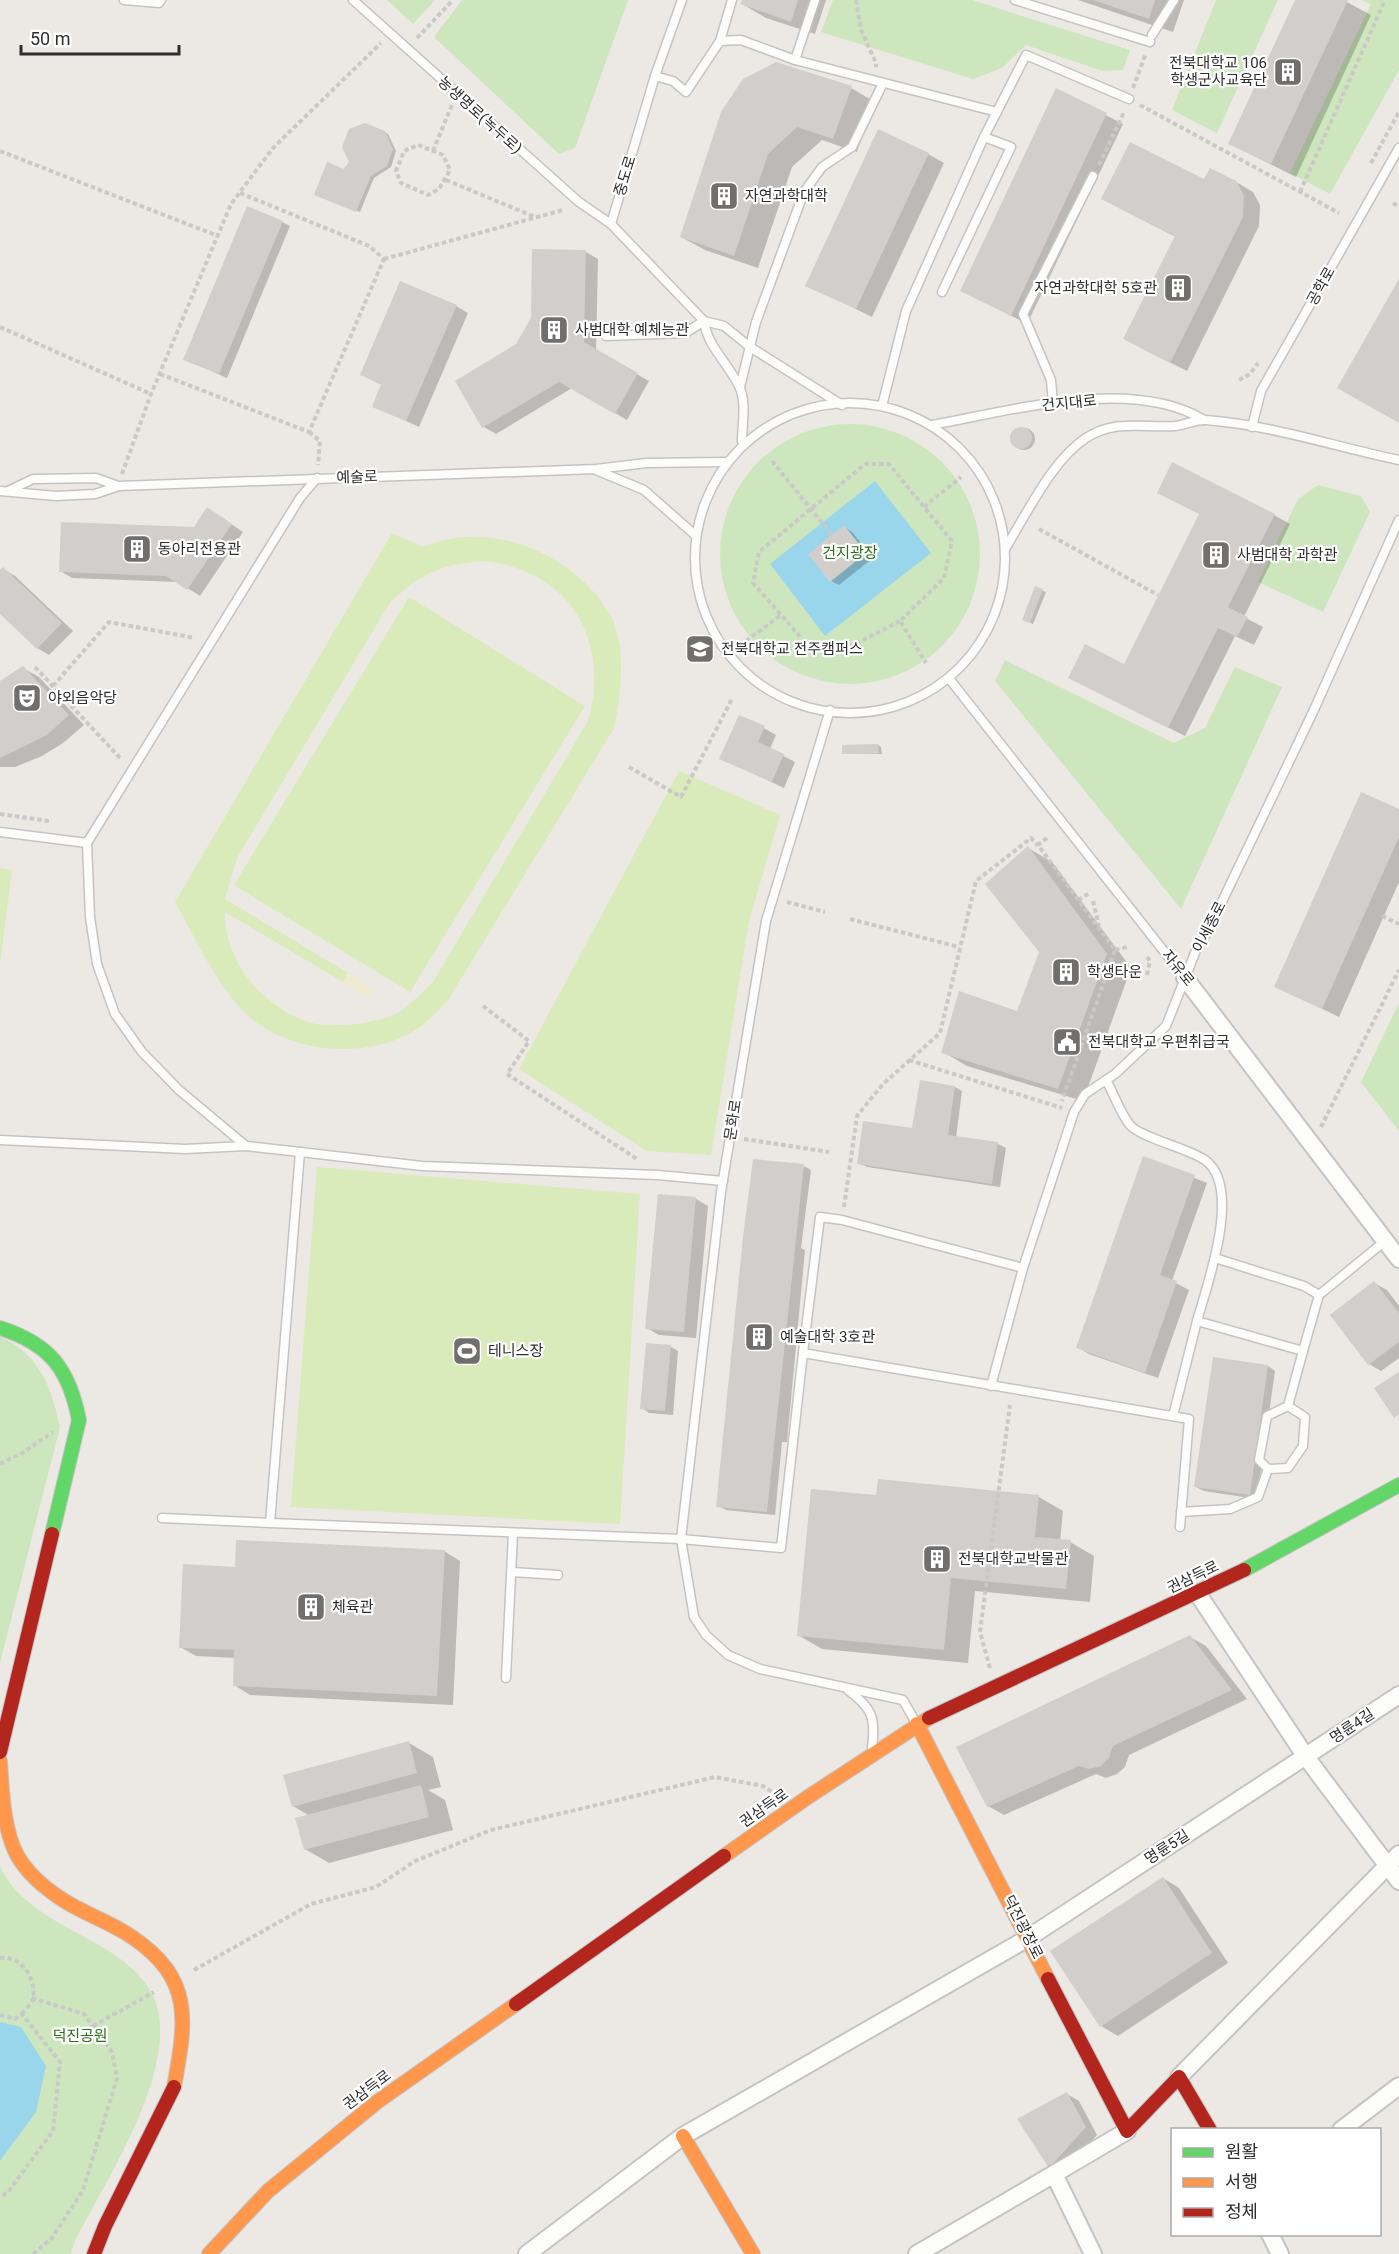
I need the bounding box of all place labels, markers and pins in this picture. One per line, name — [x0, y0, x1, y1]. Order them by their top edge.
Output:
place label: 전북대학교 106 학생군사교육단 — [1169, 54, 1267, 89]
building icon: 전북대학교 106 학생군사교육단 — [1272, 56, 1304, 88]
building icon: 자연과학대학 — [708, 180, 740, 212]
place label: 자연과학대학 — [745, 187, 828, 205]
building icon: 자연과학대학 5호관 — [1162, 272, 1194, 304]
place label: 자연과학대학 5호관 — [1034, 279, 1157, 297]
building icon: 사범대학 예체능관 — [538, 314, 570, 346]
place label: 사범대학 예체능관 — [575, 321, 689, 339]
building icon: 동아리전용관 — [121, 533, 153, 565]
building icon: 사범대학 과학관 — [1200, 539, 1232, 571]
place label: 동아리전용관 — [158, 540, 241, 558]
place label: 사범대학 과학관 — [1237, 546, 1338, 564]
school or university icon: 전북대학교 전주캠퍼스 — [684, 633, 716, 665]
place label: 전북대학교 전주캠퍼스 — [721, 640, 863, 658]
theatre icon: 야외음악당 — [11, 682, 43, 714]
place label: 야외음악당 — [48, 689, 117, 707]
building icon: 학생타운 — [1050, 956, 1082, 988]
place label: 학생타운 — [1087, 963, 1142, 981]
public building icon: 전북대학교 우편취급국 — [1051, 1026, 1083, 1058]
place label: 전북대학교 우편취급국 — [1088, 1033, 1230, 1051]
building icon: 예술대학 3호관 — [743, 1321, 775, 1353]
place label: 예술대학 3호관 — [780, 1328, 875, 1346]
sports icon: 테니스장 — [451, 1335, 483, 1367]
place label: 테니스장 — [488, 1342, 543, 1360]
building icon: 전북대학교박물관 — [921, 1543, 953, 1575]
place label: 전북대학교박물관 — [958, 1550, 1069, 1568]
building icon: 체육관 — [295, 1591, 327, 1623]
place label: 체육관 — [332, 1598, 374, 1616]

